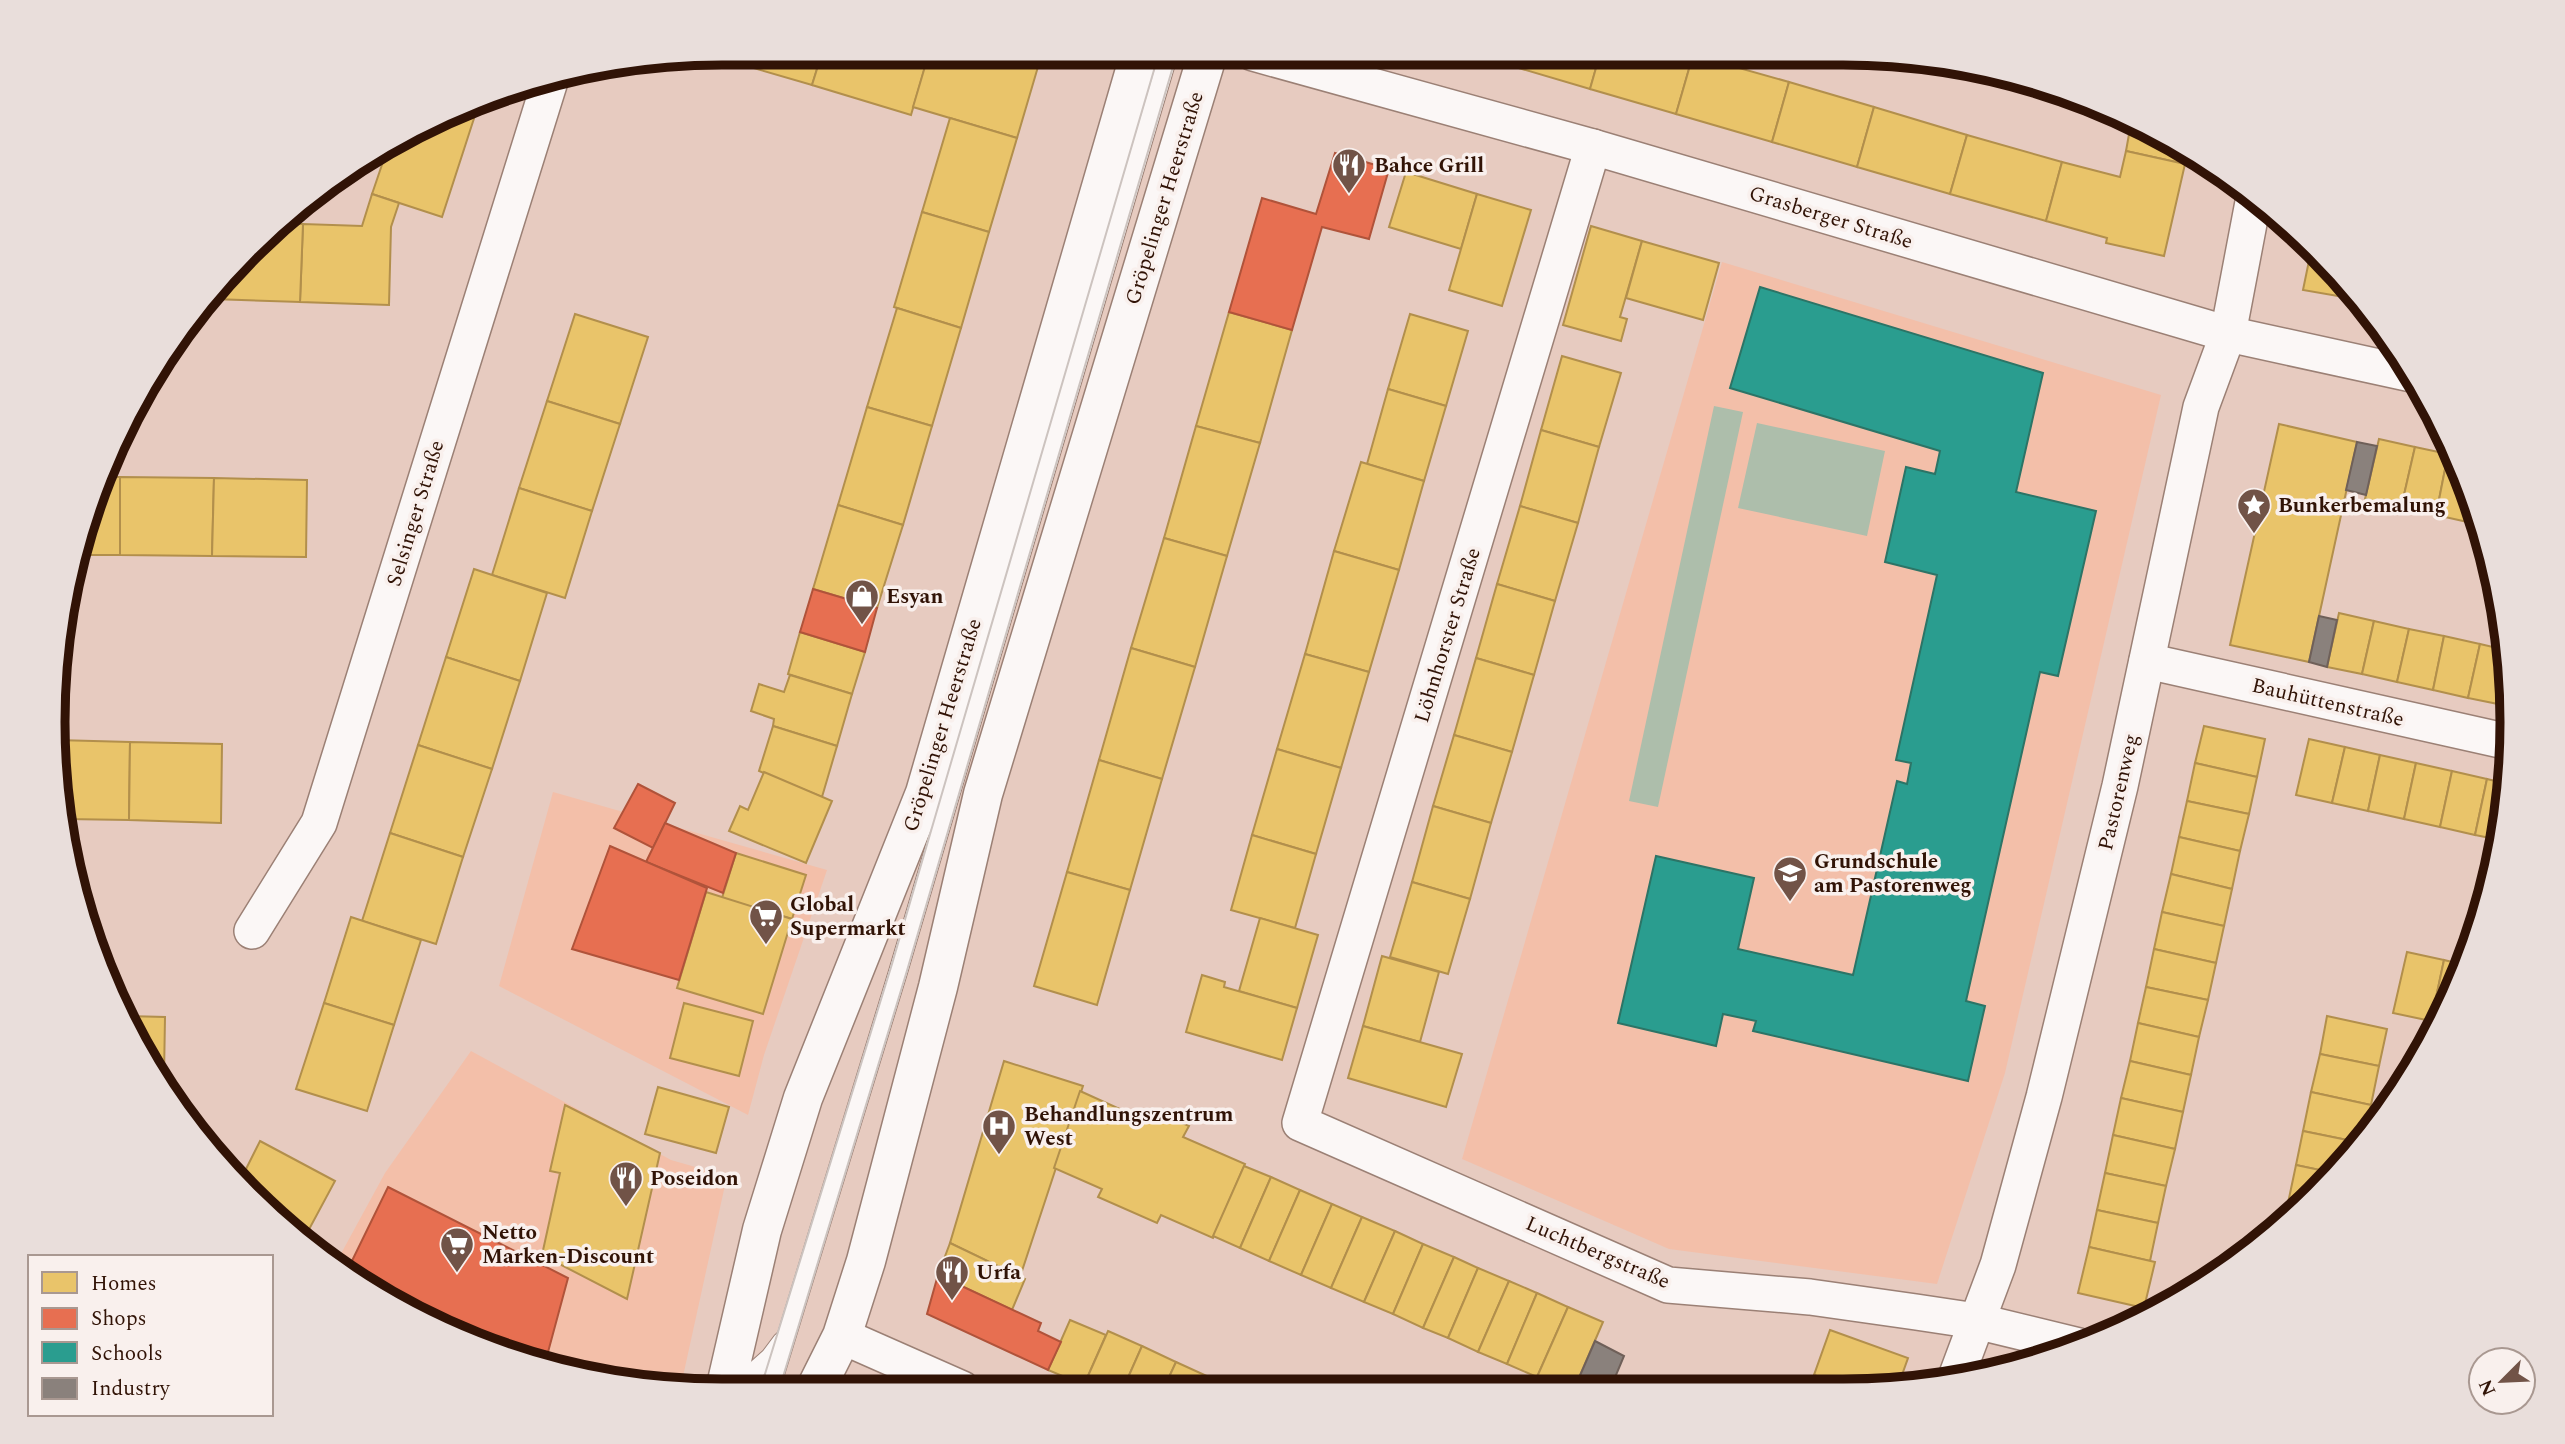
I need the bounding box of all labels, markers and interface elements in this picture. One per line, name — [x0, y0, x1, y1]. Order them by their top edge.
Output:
street label: Gröpelinger Heerstraße — [1117, 88, 1213, 309]
restaurant icon: Bahce Grill — [1330, 146, 1368, 195]
place label: Bahce Grill — [1374, 150, 1484, 182]
street label: Grasberger Straße — [1745, 178, 1917, 258]
street label: Selsinger Straße — [379, 436, 453, 590]
place icon: Bunkerbemalung — [2235, 486, 2273, 535]
place label: Bunkerbemalung — [2278, 490, 2446, 522]
street label: Löhnhorster Straße — [1406, 544, 1490, 727]
shop icon: Esyan — [843, 577, 881, 626]
place label: Esyan — [886, 581, 943, 613]
street label: Gröpelinger Heerstraße — [895, 615, 991, 836]
street label: Bauhüttenstraße — [2249, 670, 2407, 736]
street label: Pastorenweg — [2090, 731, 2148, 854]
place label: Grundschule am Pastorenweg — [1814, 846, 1972, 902]
school or university icon: Grundschule am Pastorenweg — [1771, 854, 1809, 903]
place label: Global Supermarkt — [790, 889, 906, 945]
supermarket icon: Global Supermarkt — [747, 897, 785, 946]
place label: Behandlungszentrum West — [1024, 1099, 1233, 1155]
hospital icon: Behandlungszentrum West — [980, 1107, 1018, 1156]
restaurant icon: Poseidon — [607, 1159, 645, 1208]
place label: Poseidon — [650, 1163, 739, 1195]
street label: Luchtbergstraße — [1520, 1208, 1675, 1298]
place label: Netto Marken-Discount — [482, 1217, 654, 1273]
supermarket icon: Netto Marken-Discount — [438, 1225, 476, 1274]
restaurant icon: Urfa — [933, 1253, 971, 1302]
legend — [28, 1255, 273, 1416]
place label: Urfa — [976, 1257, 1021, 1289]
text: Homes — [91, 1268, 157, 1300]
text: Shops — [91, 1303, 147, 1335]
text: Schools — [91, 1338, 163, 1370]
north arrow — [2467, 1346, 2537, 1416]
text: Industry — [91, 1373, 171, 1405]
text: N — [2471, 1374, 2504, 1400]

